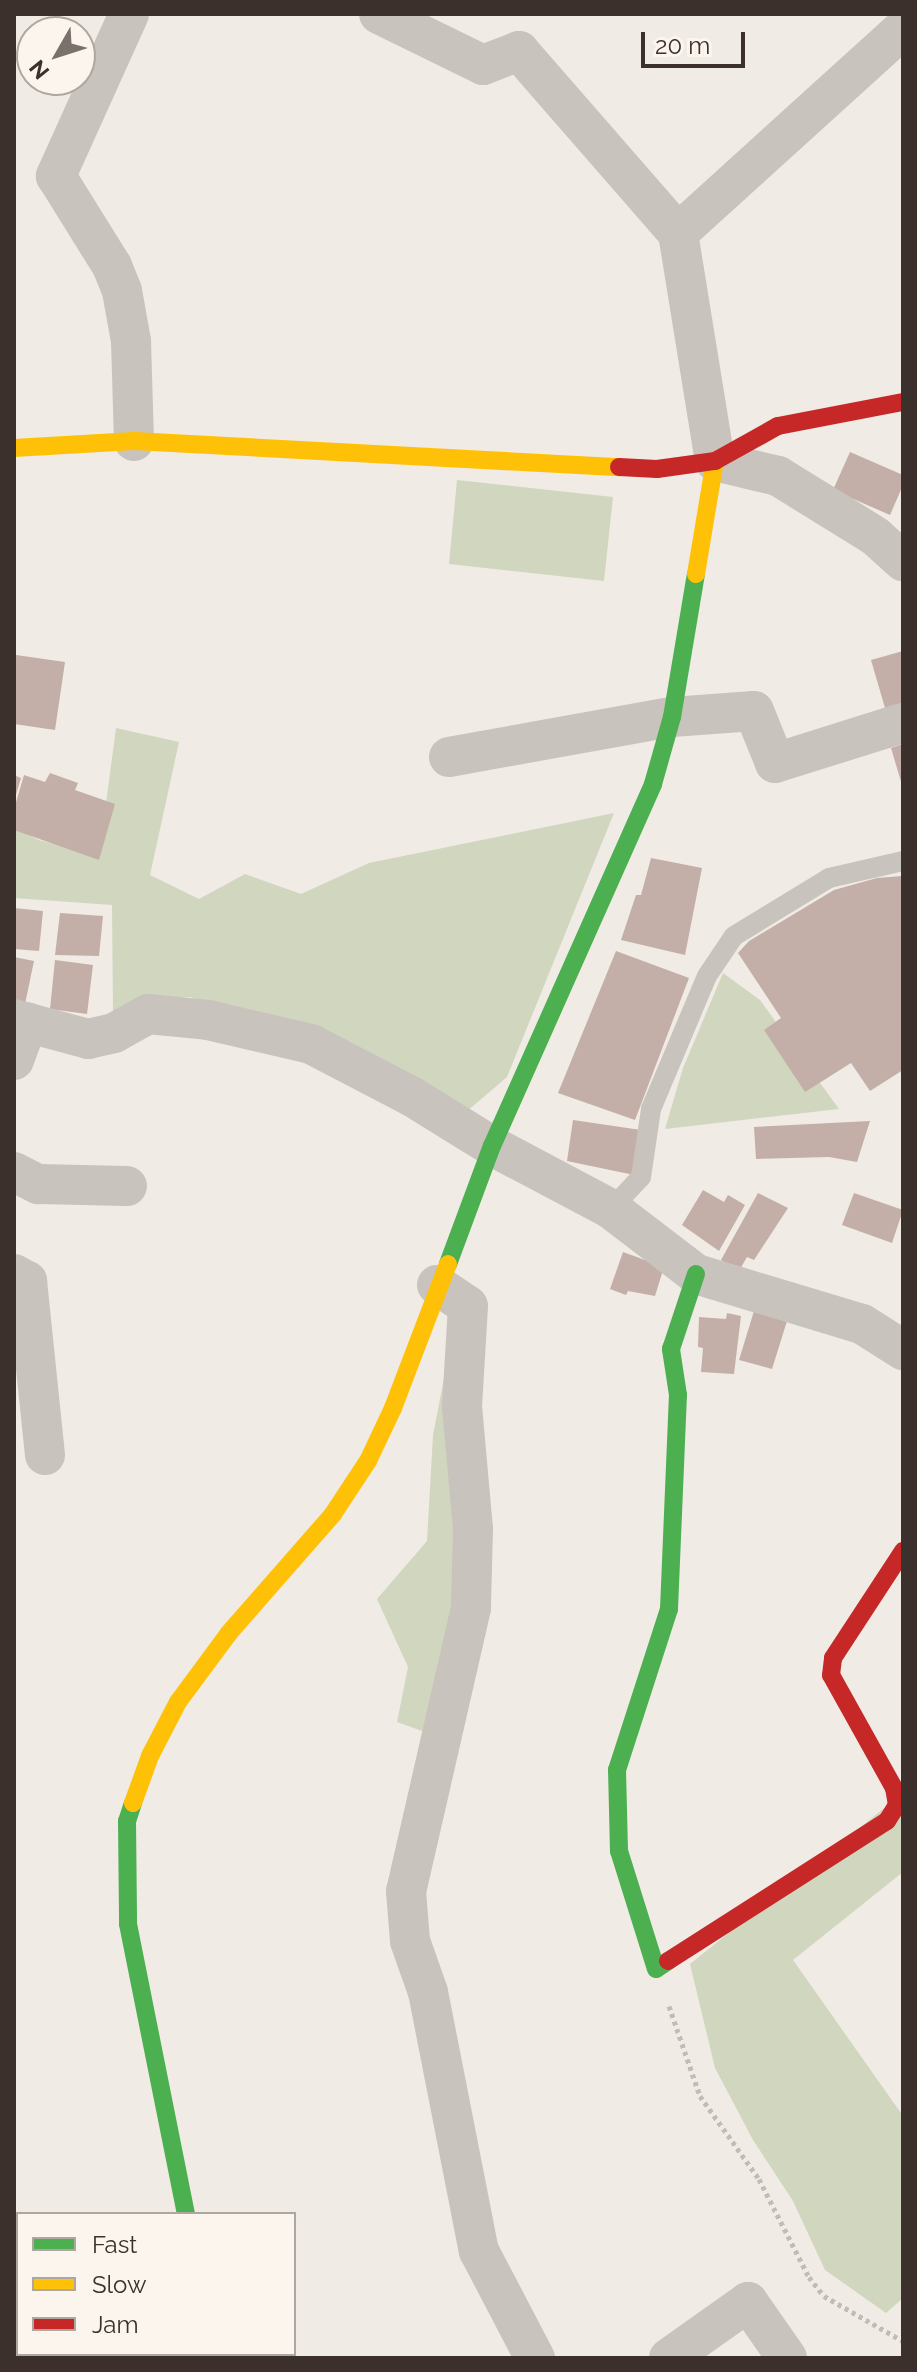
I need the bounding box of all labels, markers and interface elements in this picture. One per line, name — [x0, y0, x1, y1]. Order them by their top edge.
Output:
north arrow — [16, 16, 96, 96]
scale bar — [645, 16, 749, 66]
text: 20 m — [655, 31, 710, 60]
text: N — [24, 55, 54, 85]
legend — [16, 2212, 296, 2356]
text: Fast — [92, 2230, 137, 2259]
text: Slow — [92, 2270, 146, 2299]
text: Jam — [92, 2310, 138, 2339]

